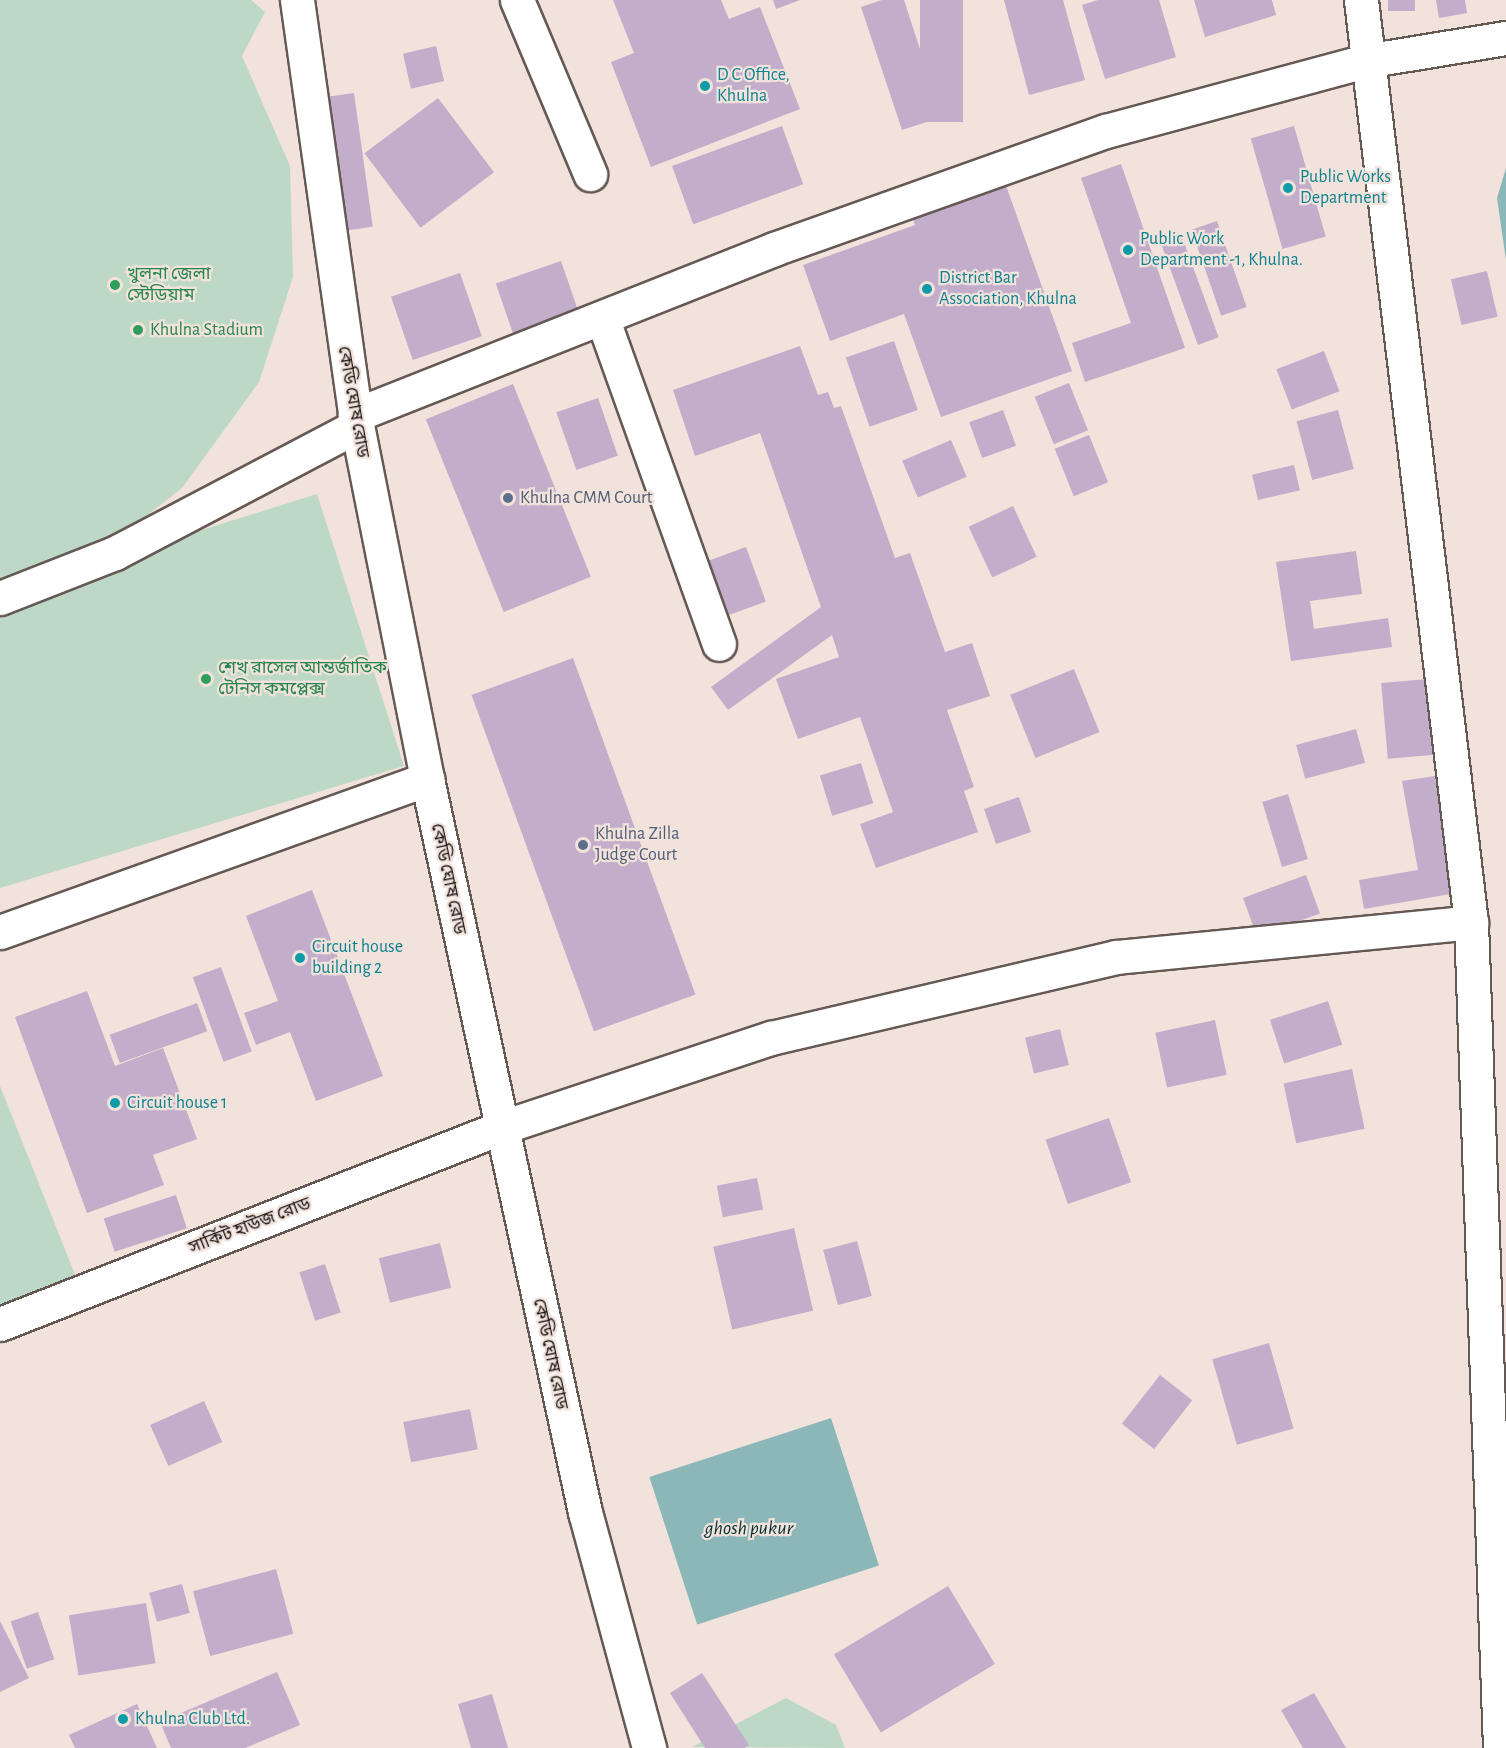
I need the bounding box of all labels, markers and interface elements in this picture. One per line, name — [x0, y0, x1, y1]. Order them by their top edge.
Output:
place label: D C Office, Khulna — [717, 65, 790, 107]
marker: D C Office, Khulna — [698, 79, 712, 93]
place label: Public Works Department — [1300, 167, 1391, 210]
marker: Public Works Department — [1281, 181, 1295, 195]
place label: Public Work Department -1, Khulna. — [1140, 229, 1303, 272]
marker: Public Work Department -1, Khulna. — [1121, 243, 1135, 257]
place label: খুলনা জেলা স্টেডিয়াম — [127, 264, 211, 306]
place label: District Bar Association, Khulna — [939, 268, 1077, 310]
marker: খুলনা জেলা স্টেডিয়াম — [108, 278, 122, 292]
marker: District Bar Association, Khulna — [920, 282, 934, 296]
place label: Khulna Stadium — [150, 319, 263, 341]
marker: Khulna Stadium — [131, 323, 145, 337]
street label: কেডি ঘোষ রোড — [333, 344, 373, 460]
place label: Khulna CMM Court — [520, 487, 653, 509]
marker: Khulna CMM Court — [501, 491, 515, 505]
place label: শেখ রাসেল আন্তর্জাতিক টেনিস কমপ্লেক্স — [218, 658, 387, 700]
marker: শেখ রাসেল আন্তর্জাতিক টেনিস কমপ্লেক্স — [199, 672, 213, 686]
street label: কেডি ঘোষ রোড — [426, 821, 470, 937]
place label: Khulna Zilla Judge Court — [595, 824, 679, 866]
marker: Khulna Zilla Judge Court — [576, 838, 590, 852]
place label: Circuit house building 2 — [312, 937, 403, 980]
marker: Circuit house building 2 — [293, 951, 307, 965]
place label: Circuit house 1 — [127, 1092, 227, 1114]
marker: Circuit house 1 — [108, 1096, 122, 1110]
street label: সার্কিট হাউজ রোড — [186, 1193, 314, 1259]
street label: কেডি ঘোষ রোড — [528, 1296, 572, 1412]
water label: ghosh pukur — [705, 1516, 793, 1540]
place label: Khulna Club Ltd. — [135, 1708, 250, 1730]
marker: Khulna Club Ltd. — [116, 1712, 130, 1726]

